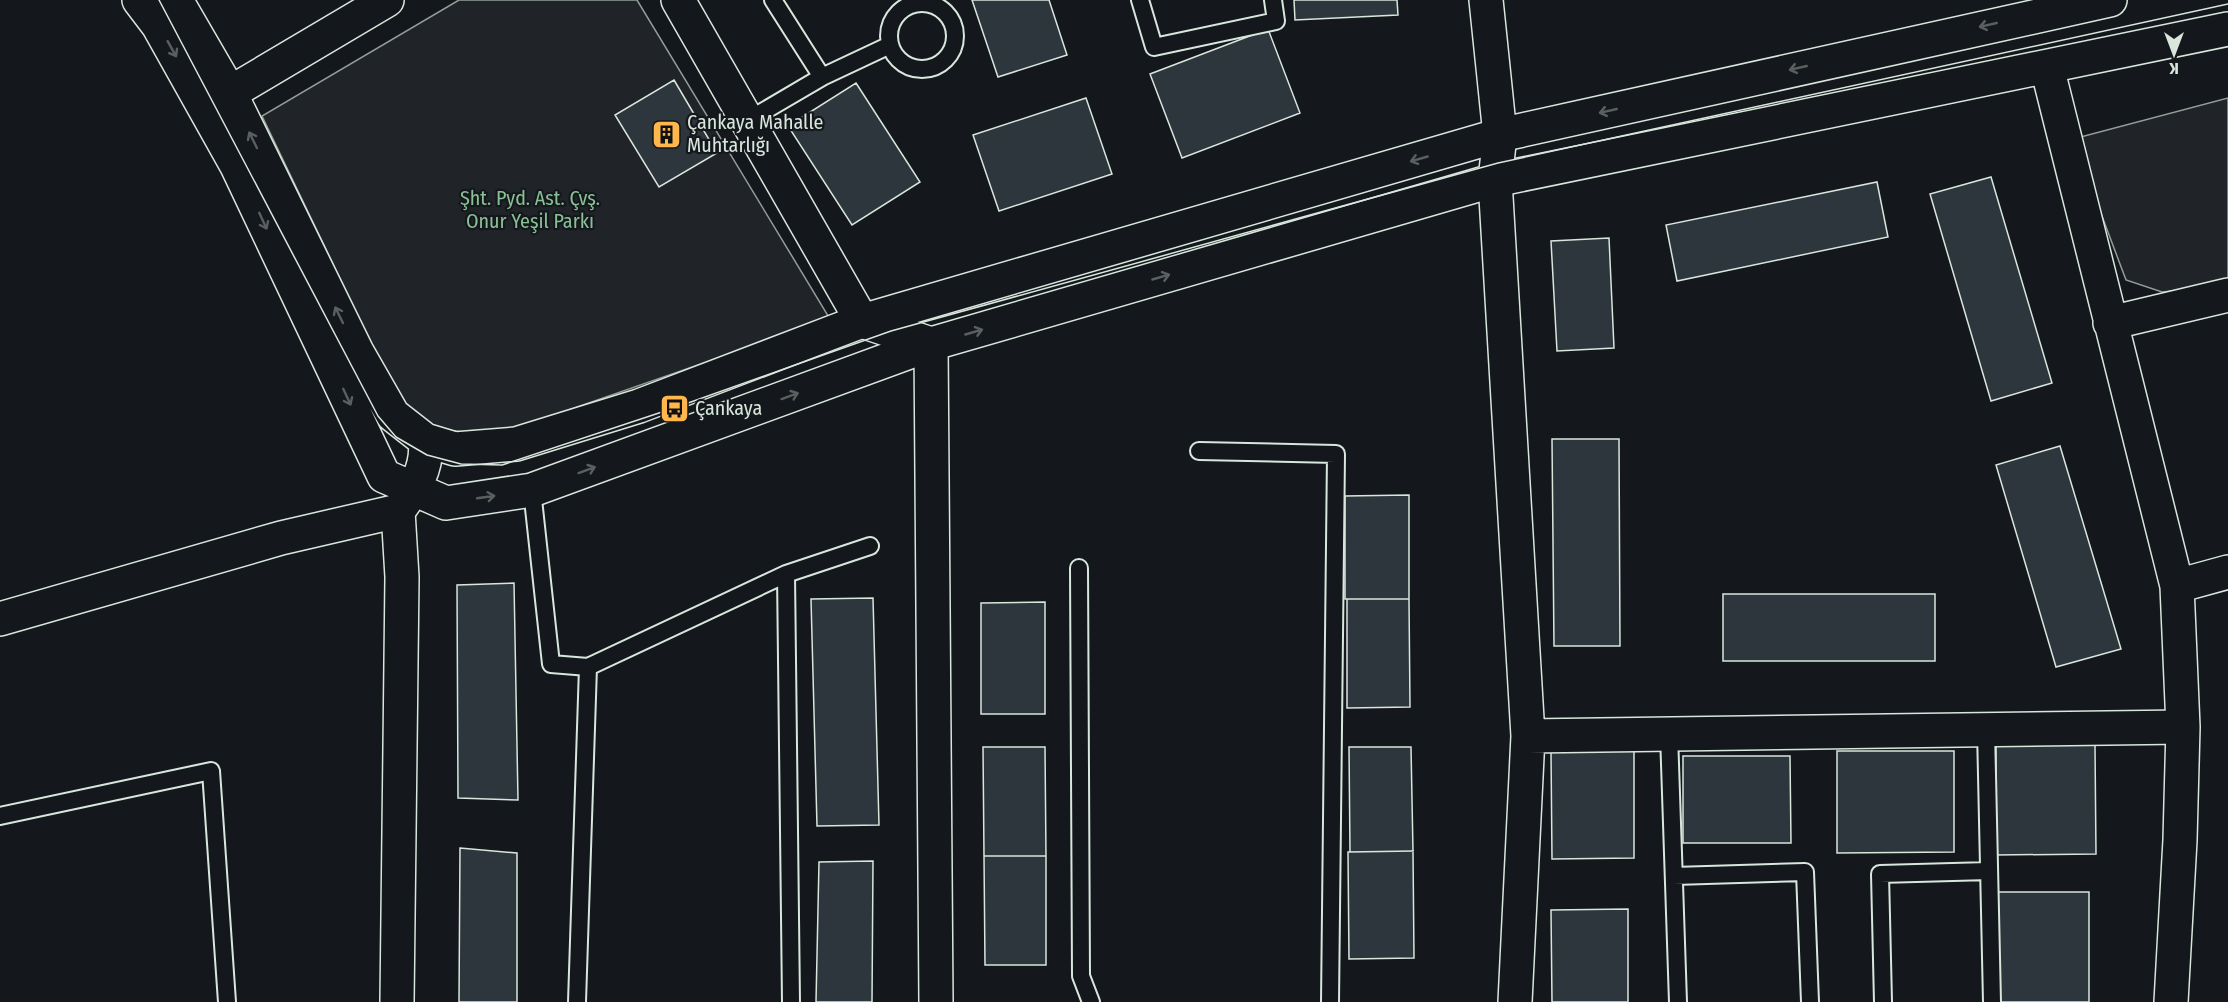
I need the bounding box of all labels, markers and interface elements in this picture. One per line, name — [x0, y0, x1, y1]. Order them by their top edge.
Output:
one-way arrow — [1979, 20, 1998, 32]
north arrow — [2144, 24, 2204, 84]
one-way arrow — [166, 40, 178, 57]
text: K — [2169, 59, 2179, 78]
one-way arrow — [1789, 63, 1808, 74]
one-way arrow — [1599, 106, 1618, 117]
place label: Çankaya Mahalle Muhtarlığı — [687, 110, 823, 157]
building icon: Çankaya Mahalle Muhtarlığı — [650, 118, 682, 150]
one-way arrow — [247, 131, 258, 149]
one-way arrow — [1410, 154, 1429, 165]
park label: Şht. Pyd. Ast. Çvş. Onur Yeşil Parkı — [460, 186, 600, 234]
one-way arrow — [257, 211, 269, 229]
one-way arrow — [1151, 271, 1170, 282]
one-way arrow — [332, 306, 344, 324]
one-way arrow — [964, 326, 983, 337]
one-way arrow — [341, 387, 353, 405]
one-way arrow — [780, 389, 799, 400]
bus stop icon: Çankaya — [658, 392, 690, 424]
place label: Çankaya — [695, 396, 762, 421]
one-way arrow — [577, 464, 596, 475]
one-way arrow — [475, 492, 495, 503]

